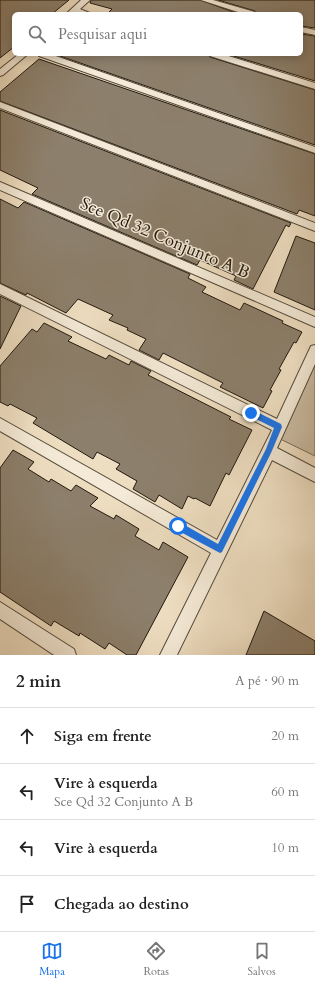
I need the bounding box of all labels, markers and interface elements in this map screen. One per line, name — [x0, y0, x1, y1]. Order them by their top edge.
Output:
search box — [12, 12, 303, 56]
icon: search — [26, 23, 48, 45]
text: Pesquisar aqui — [58, 24, 147, 44]
street label: Sce Qd 32 Conjunto A B — [77, 192, 253, 284]
route end — [242, 404, 260, 422]
route start — [169, 517, 187, 535]
text: 2 min — [16, 670, 61, 693]
text: A pé · 90 m — [235, 672, 299, 690]
icon: ahead — [16, 725, 38, 747]
text: Siga em frente — [54, 726, 152, 746]
text: 20 m — [271, 727, 299, 745]
text: Vire à esquerda — [54, 773, 158, 793]
icon: left — [16, 781, 38, 803]
text: 60 m — [271, 783, 299, 801]
text: Sce Qd 32 Conjunto A B — [54, 793, 193, 811]
icon: left — [16, 837, 38, 859]
text: Vire à esquerda — [54, 838, 158, 858]
text: 10 m — [271, 839, 299, 857]
icon: arrive — [16, 893, 38, 915]
text: Chegada ao destino — [54, 894, 189, 914]
tab: Mapa — [39, 940, 65, 979]
tab: Rotas — [143, 940, 169, 979]
tab: Salvos — [247, 940, 276, 979]

